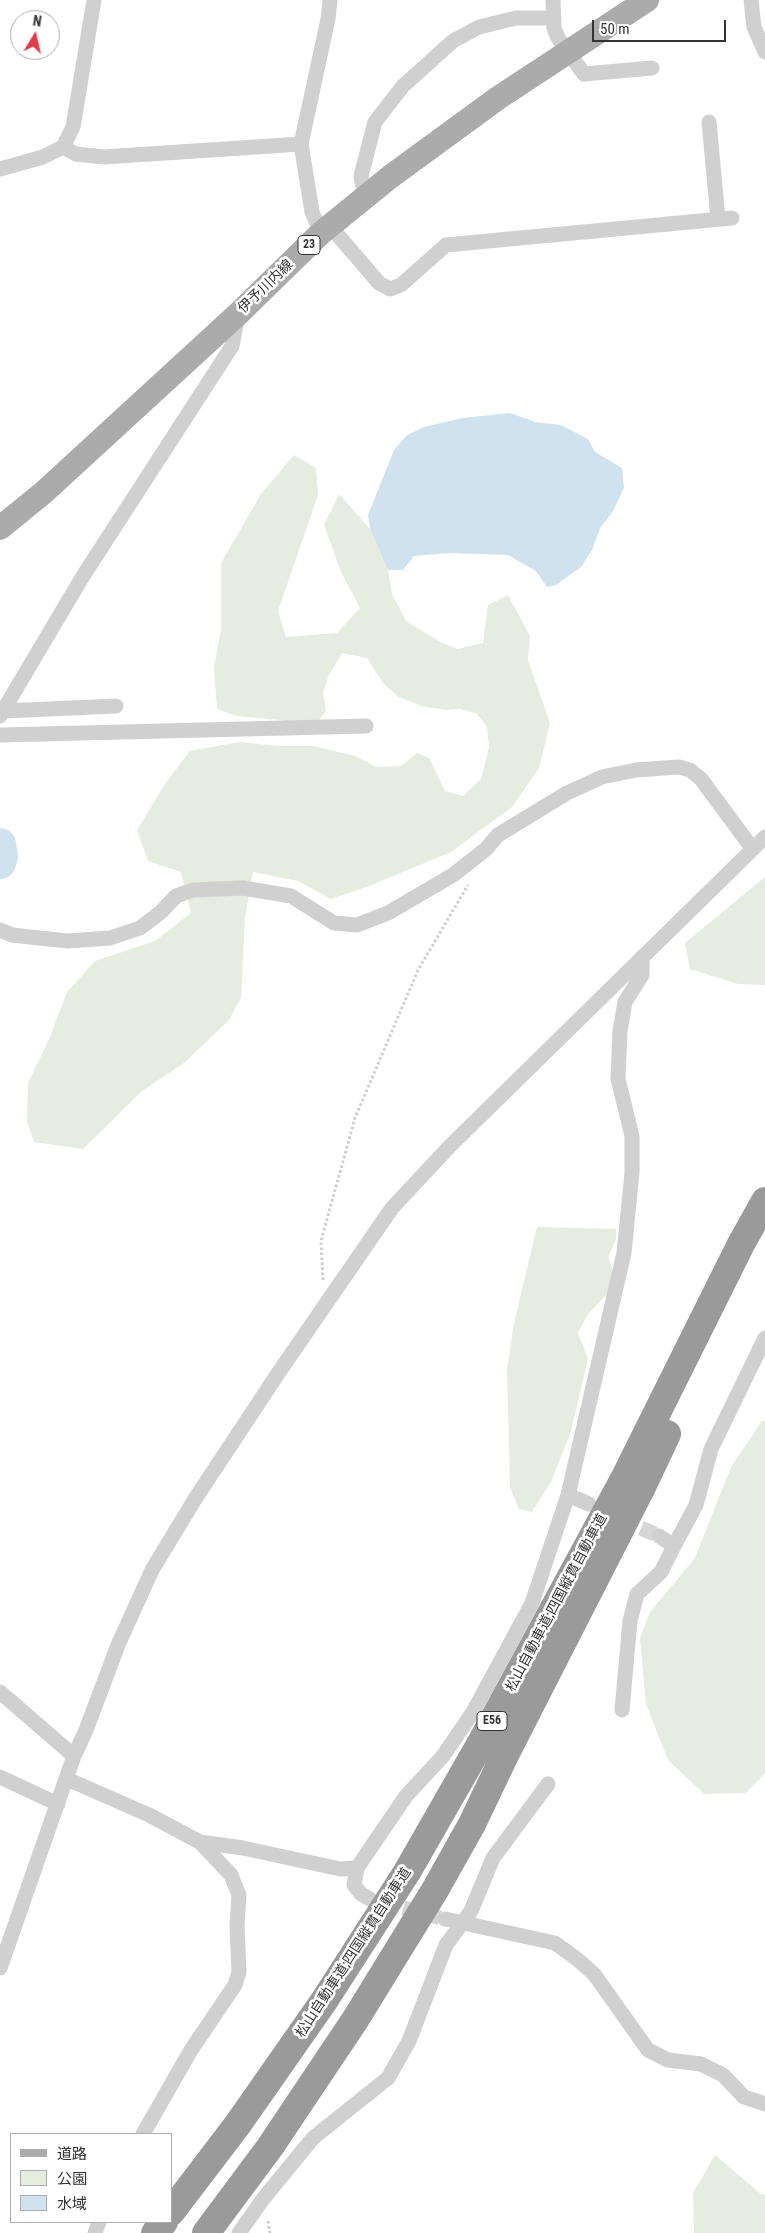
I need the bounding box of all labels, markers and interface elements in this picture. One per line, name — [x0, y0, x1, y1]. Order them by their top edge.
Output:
north arrow — [10, 10, 60, 60]
scale bar — [595, 10, 729, 42]
text: N — [32, 13, 43, 30]
text: 50 m — [600, 20, 630, 38]
road number: 23 — [298, 236, 320, 254]
street label: 伊予川内線 — [235, 257, 297, 317]
street label: 松山自動車道;四国縦貫自動車道 — [503, 1511, 611, 1695]
road number: E56 — [477, 1712, 507, 1730]
street label: 松山自動車道;四国縦貫自動車道 — [293, 1865, 415, 2041]
legend — [10, 2133, 172, 2223]
text: 道路 — [57, 2145, 87, 2163]
text: 公園 — [57, 2170, 87, 2188]
text: 水域 — [57, 2195, 87, 2213]

